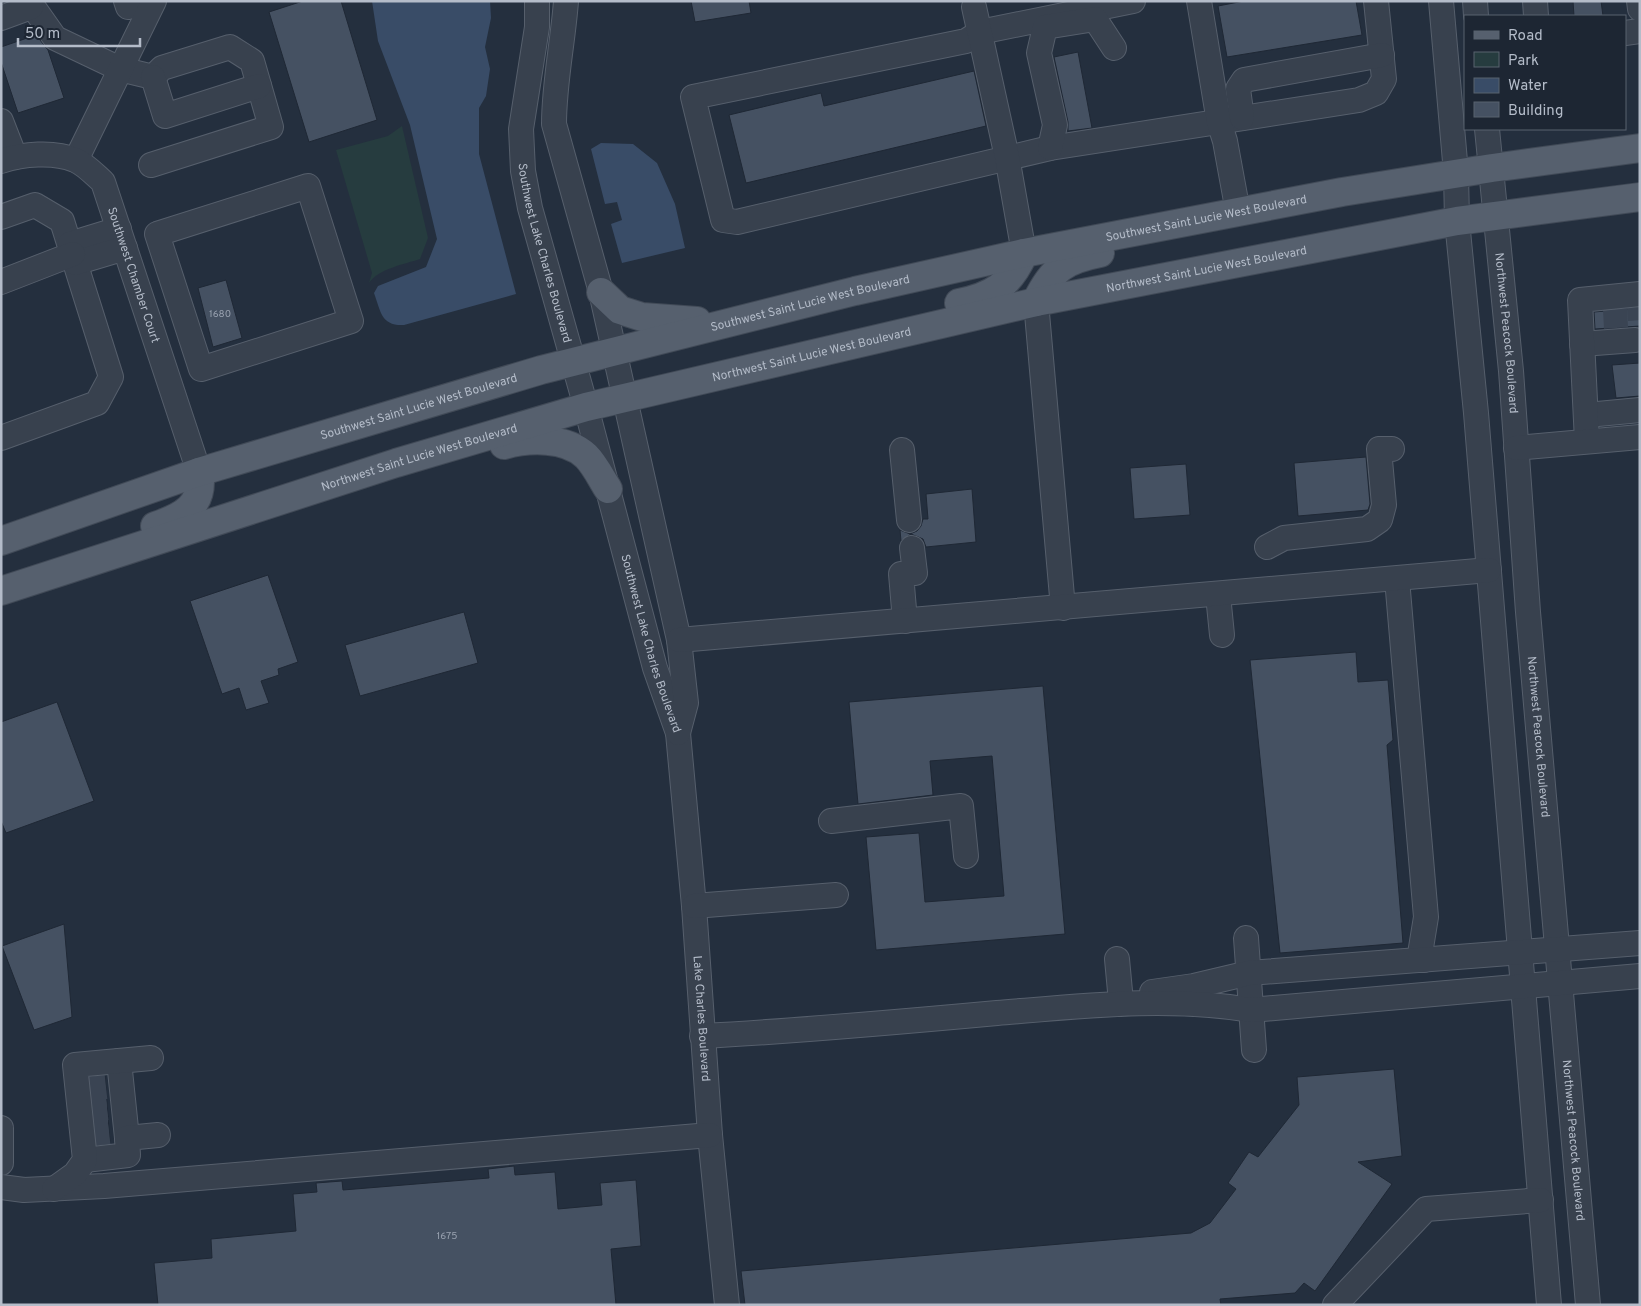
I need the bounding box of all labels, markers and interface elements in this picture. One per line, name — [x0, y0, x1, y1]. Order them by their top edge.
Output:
scale bar — [18, 15, 140, 47]
legend — [1464, 15, 1626, 130]
text: 50 m — [25, 25, 60, 44]
text: Road — [1508, 27, 1543, 46]
text: Park — [1508, 52, 1539, 71]
text: Water — [1508, 77, 1548, 96]
text: Building — [1508, 102, 1563, 121]
street label: Southwest Lake Charles Boulevard — [514, 163, 575, 345]
street label: Southwest Saint Lucie West Boulevard — [1104, 192, 1308, 246]
street label: Southwest Chamber Court — [103, 205, 163, 345]
street label: Northwest Saint Lucie West Boulevard — [1105, 243, 1308, 297]
street label: Northwest Peacock Boulevard — [1490, 252, 1521, 414]
street label: Southwest Saint Lucie West Boulevard — [709, 272, 912, 336]
house number: 1680 — [209, 308, 231, 321]
street label: Northwest Saint Lucie West Boulevard — [711, 324, 913, 386]
street label: Southwest Saint Lucie West Boulevard — [319, 371, 519, 444]
street label: Northwest Saint Lucie West Boulevard — [319, 421, 519, 496]
street label: Southwest Lake Charles Boulevard — [616, 553, 684, 735]
street label: Northwest Peacock Boulevard — [1523, 656, 1553, 818]
street label: Lake Charles Boulevard — [688, 955, 713, 1082]
street label: Northwest Peacock Boulevard — [1558, 1059, 1588, 1222]
house number: 1675 — [437, 1230, 457, 1243]

